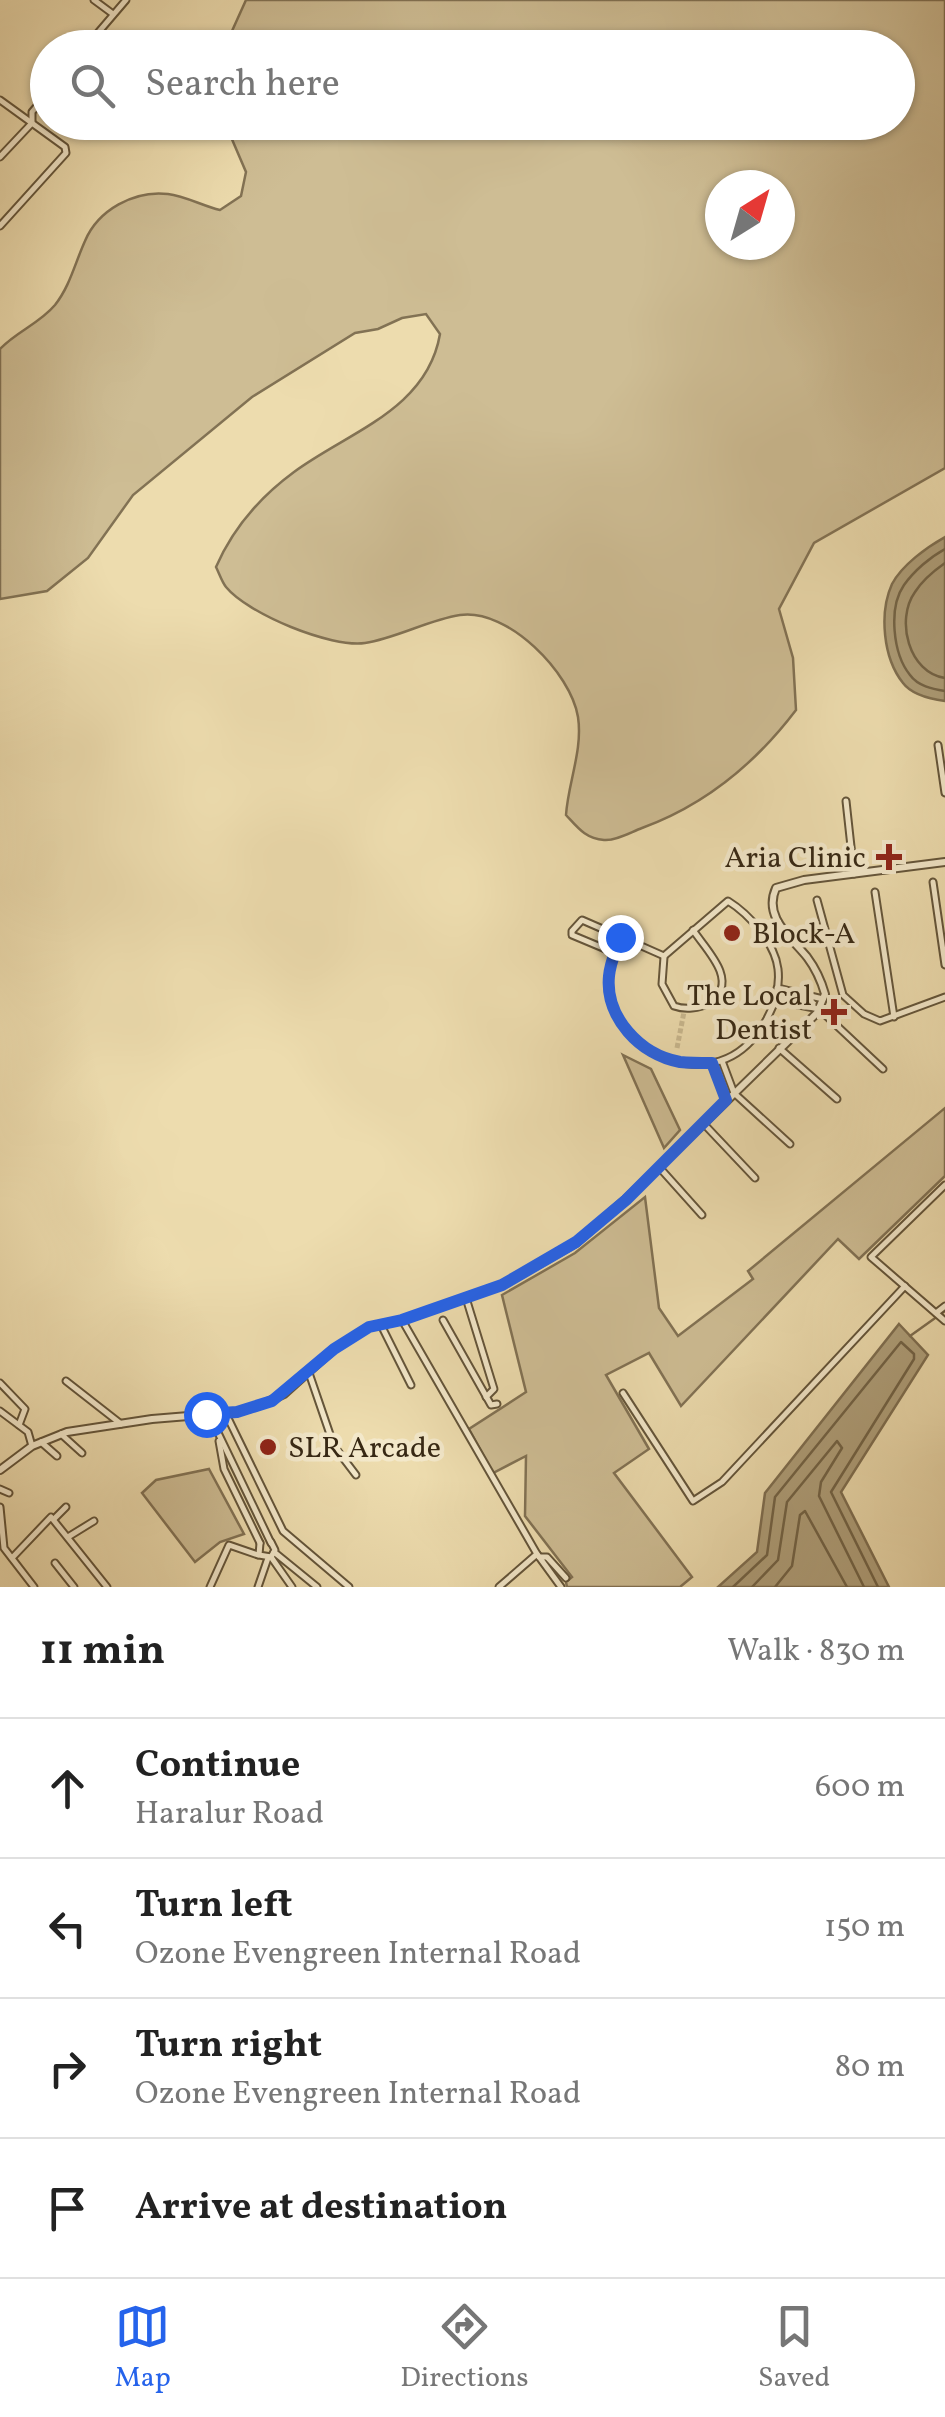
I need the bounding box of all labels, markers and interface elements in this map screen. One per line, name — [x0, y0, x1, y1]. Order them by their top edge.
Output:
search box — [30, 30, 915, 140]
icon: search — [65, 58, 120, 113]
text: Search here — [145, 59, 340, 112]
north arrow — [705, 170, 795, 260]
place label: Aria Clinic — [724, 838, 866, 880]
marker: Aria Clinic — [876, 844, 902, 870]
place label: Block-A — [752, 914, 855, 956]
route end — [598, 915, 644, 961]
marker: Block-A — [721, 922, 743, 944]
place label: The Local Dentist — [687, 976, 812, 1052]
marker: The Local Dentist — [821, 999, 847, 1025]
route start — [184, 1392, 230, 1438]
place label: SLR Arcade — [288, 1428, 441, 1470]
marker: SLR Arcade — [257, 1436, 279, 1458]
text: 11 min — [40, 1623, 165, 1682]
text: Walk · 830 m — [727, 1630, 905, 1674]
text: Continue — [135, 1740, 300, 1793]
icon: ahead — [40, 1761, 95, 1816]
text: 600 m — [815, 1766, 905, 1810]
text: Haralur Road — [135, 1793, 324, 1837]
text: Turn left — [135, 1880, 292, 1933]
icon: left — [40, 1901, 95, 1956]
text: 150 m — [824, 1906, 905, 1950]
text: Ozone Evengreen Internal Road — [135, 1933, 581, 1977]
text: Turn right — [135, 2020, 322, 2073]
icon: right — [40, 2041, 95, 2096]
text: 80 m — [835, 2046, 905, 2090]
text: Ozone Evengreen Internal Road — [135, 2073, 581, 2117]
icon: arrive — [40, 2181, 95, 2236]
text: Arrive at destination — [135, 2182, 508, 2235]
tab: Map — [115, 2299, 171, 2398]
tab: Directions — [400, 2299, 529, 2398]
tab: Saved — [758, 2299, 830, 2398]

